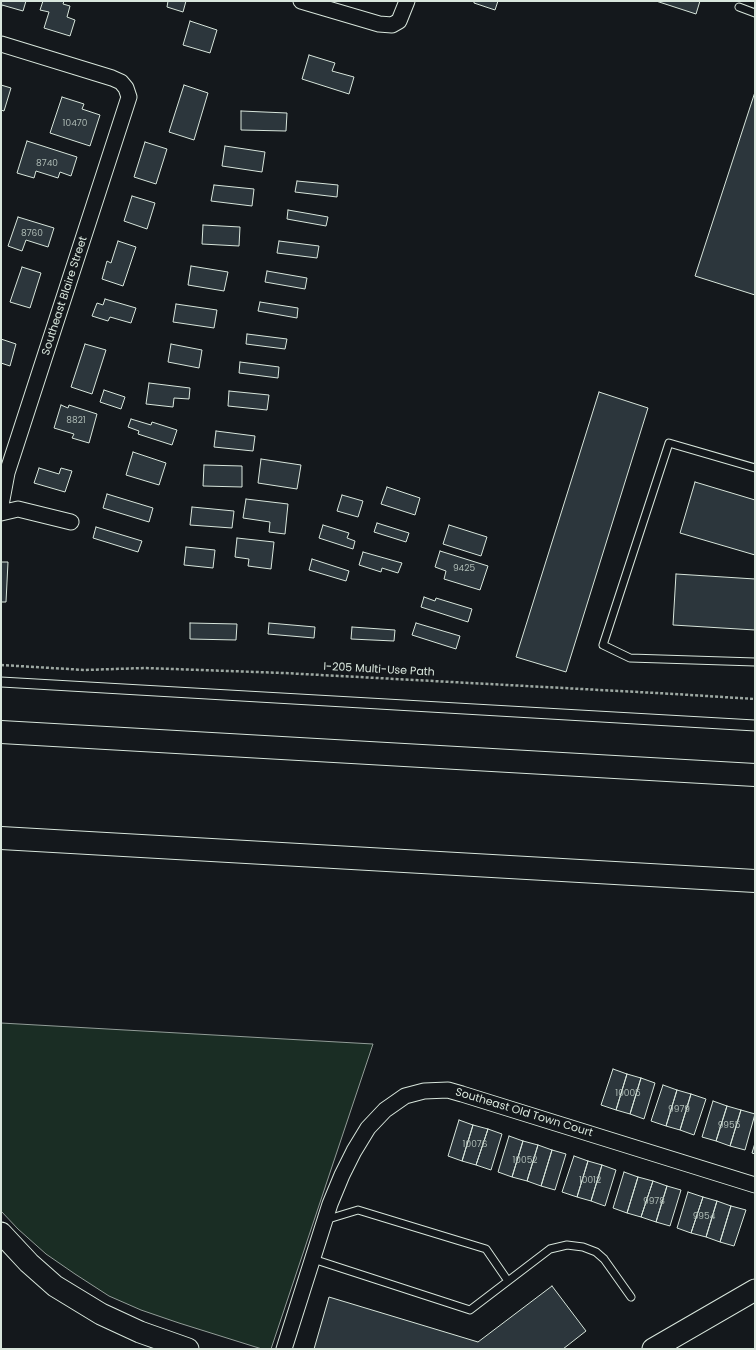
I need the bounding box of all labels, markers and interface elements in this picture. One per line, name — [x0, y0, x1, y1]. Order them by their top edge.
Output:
house number: 10470 — [63, 119, 87, 129]
house number: 8740 — [36, 159, 58, 169]
house number: 8760 — [21, 229, 43, 239]
street label: Southeast Blaire Street — [40, 235, 90, 357]
house number: 8821 — [66, 416, 86, 426]
house number: 9425 — [453, 564, 475, 574]
street label: I-205 Multi-Use Path — [323, 660, 435, 680]
street label: Southeast Old Town Court — [454, 1086, 594, 1140]
house number: 10005 — [615, 1089, 641, 1099]
house number: 9979 — [668, 1105, 690, 1115]
house number: 9955 — [718, 1121, 740, 1131]
house number: 10076 — [463, 1140, 487, 1150]
house number: 10052 — [512, 1156, 538, 1166]
house number: 10012 — [579, 1176, 601, 1186]
house number: 9978 — [643, 1197, 665, 1207]
house number: 9954 — [693, 1212, 715, 1222]

